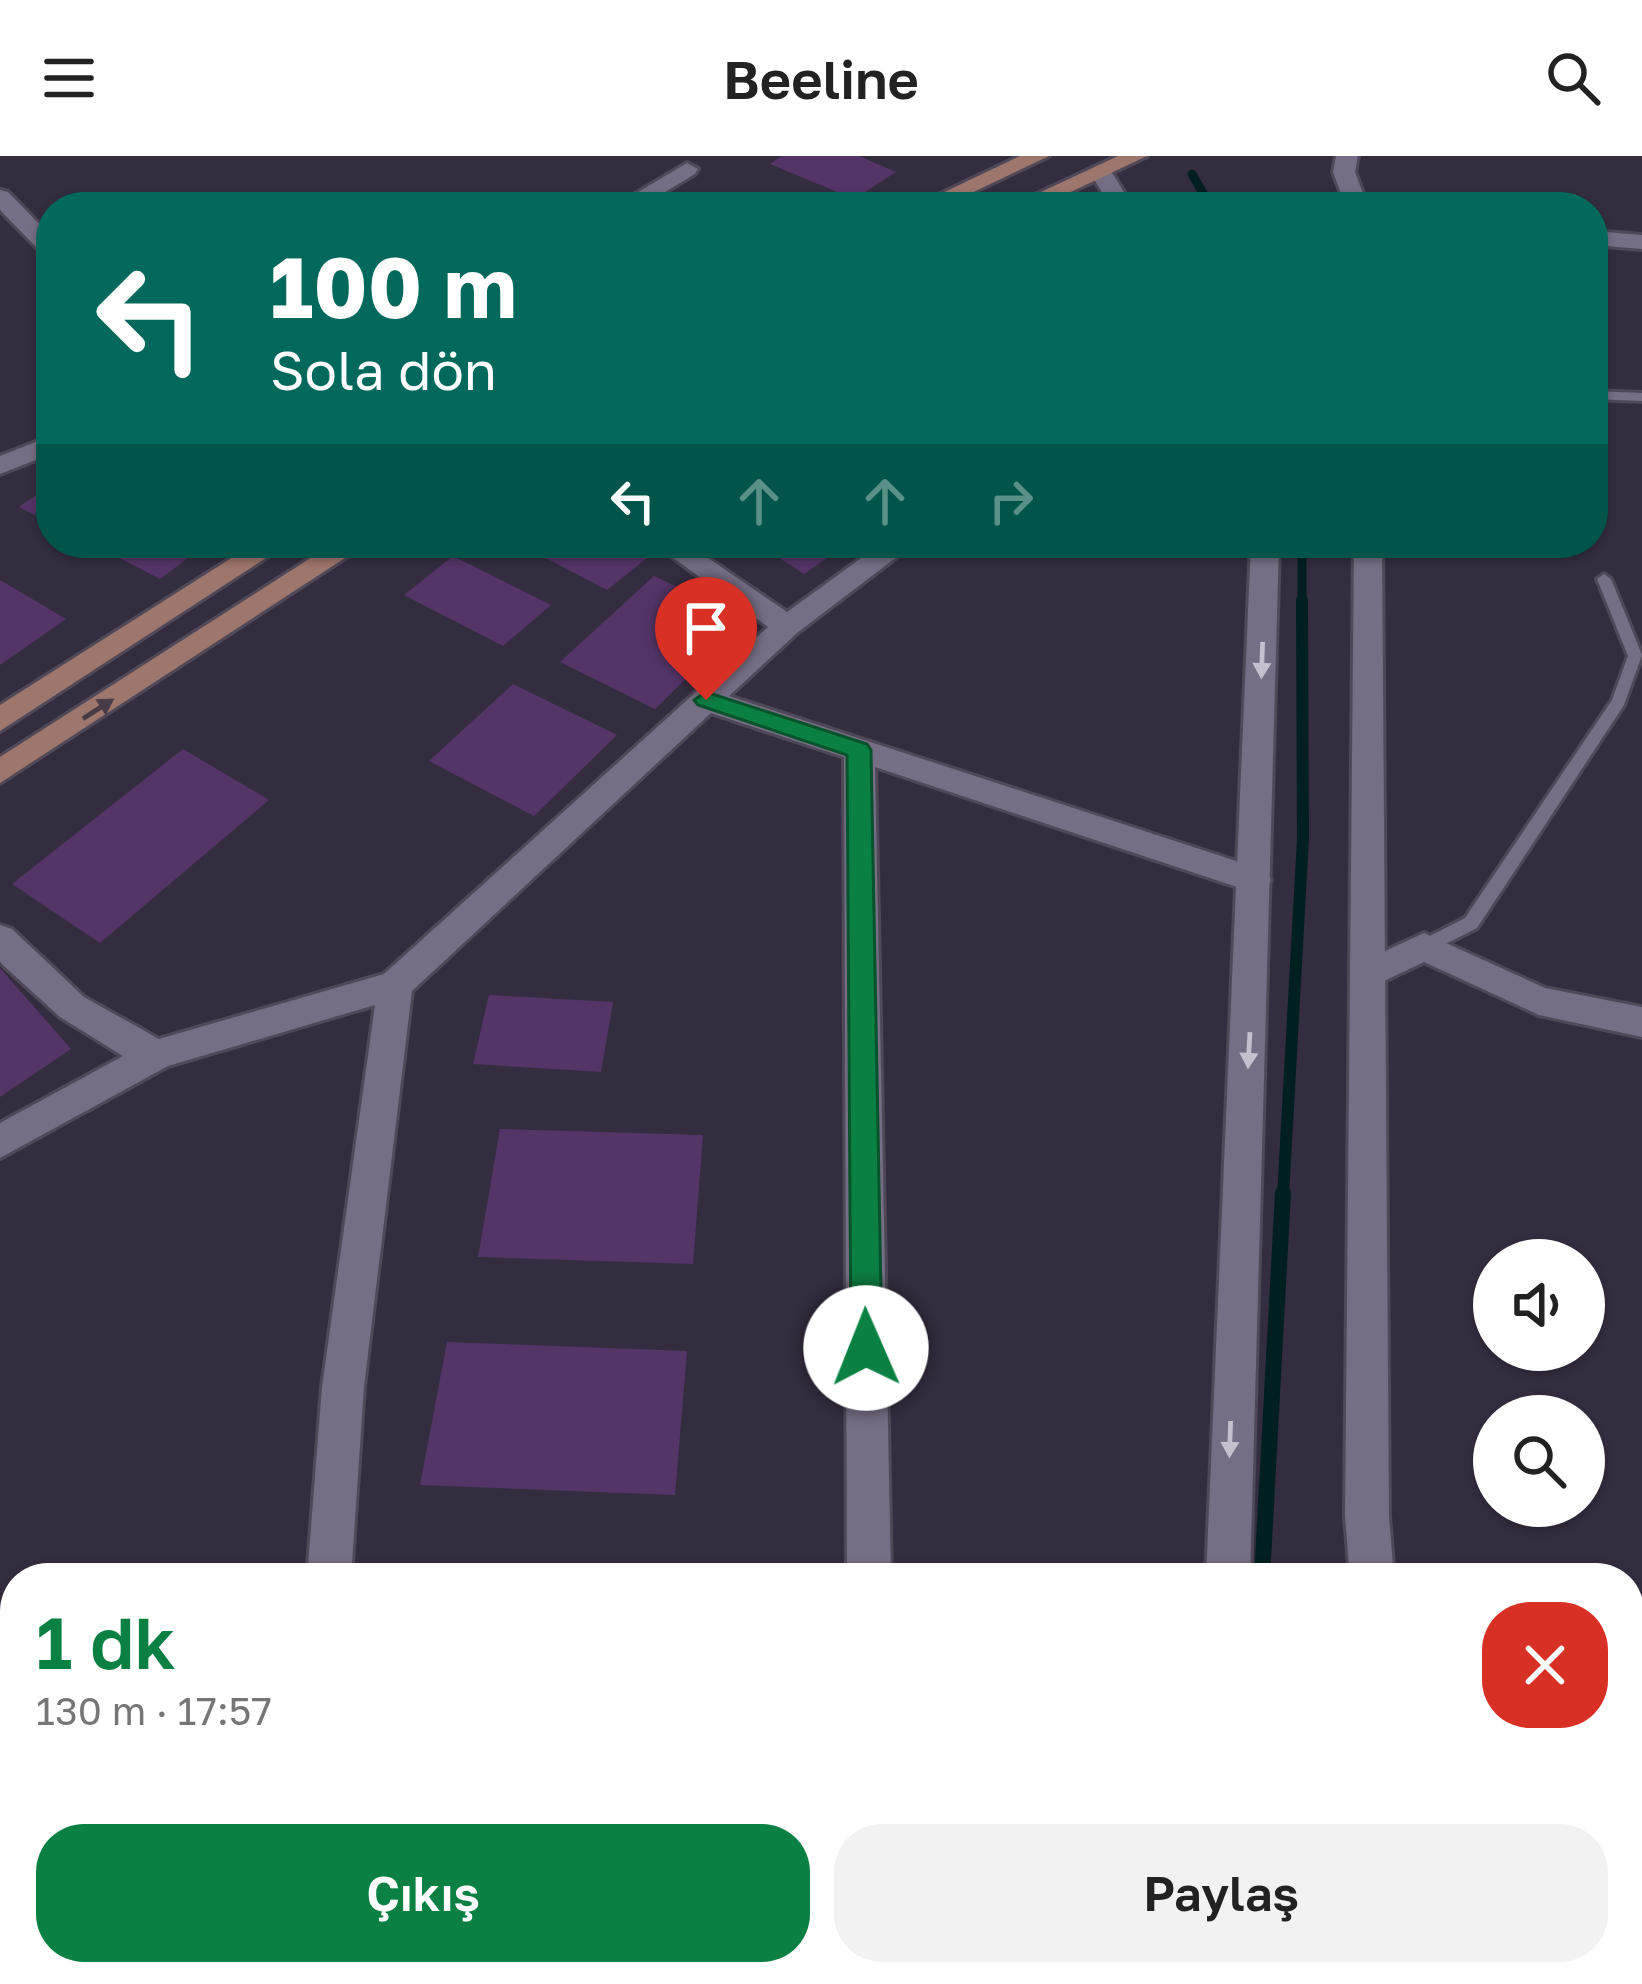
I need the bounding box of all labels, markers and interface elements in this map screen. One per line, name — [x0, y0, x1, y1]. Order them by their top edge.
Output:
icon: menu — [36, 45, 102, 111]
icon: search — [1540, 45, 1606, 111]
text: Beeline — [723, 46, 919, 111]
text: 100 m — [270, 236, 517, 336]
icon: left — [72, 240, 228, 396]
text: Sola dön — [270, 337, 497, 402]
icon: left — [600, 468, 666, 534]
icon: ahead — [726, 468, 792, 534]
icon: ahead — [852, 468, 918, 534]
icon: right — [978, 468, 1044, 534]
pin — [655, 577, 757, 700]
icon: arrive — [673, 595, 739, 661]
one-way arrow — [1252, 642, 1271, 680]
one-way arrow — [82, 698, 115, 720]
one-way arrow — [1239, 1032, 1258, 1070]
map controls — [1473, 1239, 1605, 1527]
button: sound — [1473, 1239, 1605, 1371]
position arrow — [803, 1285, 929, 1411]
button: search — [1473, 1395, 1605, 1527]
one-way arrow — [1220, 1421, 1239, 1459]
text: 1 dk — [36, 1598, 176, 1685]
button: close — [1482, 1602, 1608, 1728]
text: 130 m · 17:57 — [36, 1687, 272, 1734]
button: Çıkış — [36, 1824, 810, 1962]
button: Paylaş — [834, 1824, 1608, 1962]

